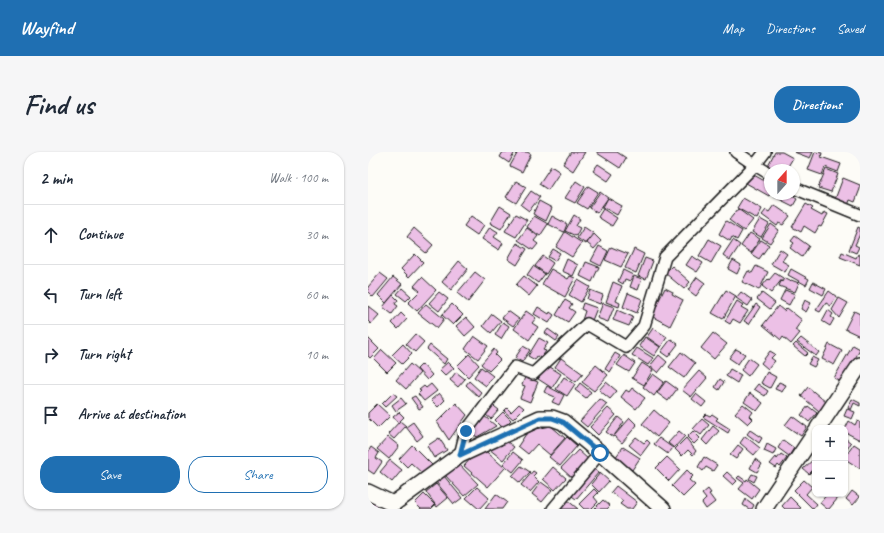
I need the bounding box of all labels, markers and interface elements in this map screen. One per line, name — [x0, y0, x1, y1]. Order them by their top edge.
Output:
text: Wayfind — [20, 16, 73, 40]
text: Map — [723, 20, 744, 37]
text: Directions — [766, 20, 815, 37]
text: Saved — [837, 20, 864, 37]
button: Directions — [774, 86, 860, 123]
text: Find us — [24, 87, 94, 122]
north arrow — [764, 164, 800, 200]
text: 2 min — [40, 168, 73, 189]
text: Walk · 100 m — [269, 170, 328, 186]
icon: ahead — [40, 224, 62, 246]
text: Continue — [78, 225, 123, 244]
text: 30 m — [306, 227, 328, 243]
icon: left — [40, 284, 62, 306]
text: Turn left — [78, 285, 121, 304]
text: 60 m — [306, 287, 328, 303]
icon: right — [40, 344, 62, 366]
text: Turn right — [78, 345, 131, 364]
text: 10 m — [306, 347, 328, 363]
icon: arrive — [40, 404, 62, 426]
text: Arrive at destination — [78, 405, 185, 424]
route end — [457, 422, 475, 440]
map controls — [812, 425, 848, 497]
button: + — [812, 425, 848, 461]
route start — [591, 444, 609, 462]
button: Save — [40, 456, 180, 493]
button: Share — [188, 456, 328, 493]
button: − — [812, 461, 848, 497]

